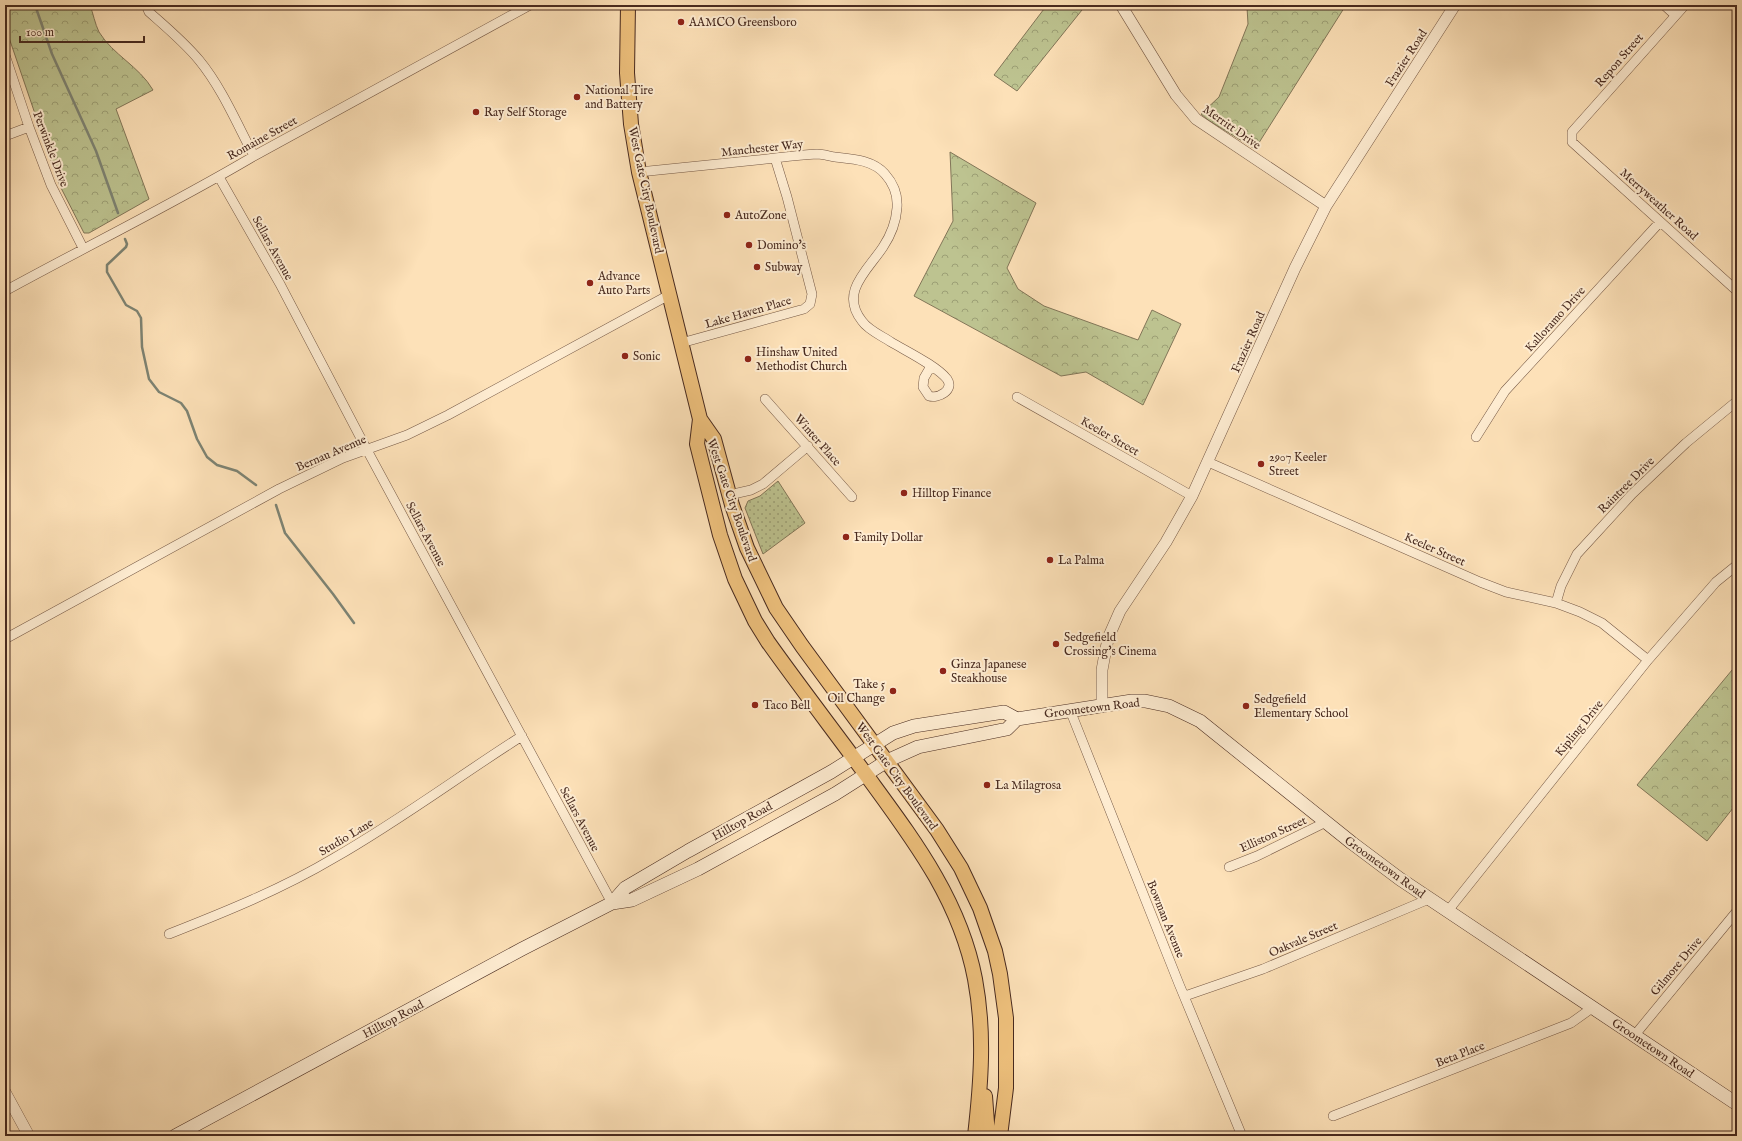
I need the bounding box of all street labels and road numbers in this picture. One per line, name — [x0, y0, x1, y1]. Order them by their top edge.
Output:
street label: Frazier Road — [1382, 26, 1431, 90]
street label: Repon Street — [1592, 30, 1648, 91]
street label: Merritt Drive — [1200, 102, 1264, 153]
street label: Perwinkle Drive — [29, 109, 72, 190]
street label: Romaine Street — [225, 113, 300, 164]
street label: West Gate City Boulevard — [625, 125, 666, 255]
street label: Manchester Way — [720, 137, 804, 160]
street label: Merryweather Road — [1616, 165, 1701, 244]
street label: Sellars Avenue — [249, 213, 297, 283]
street label: Kalloramo Drive — [1522, 283, 1589, 355]
street label: Lake Haven Place — [703, 293, 794, 332]
street label: Frazier Road — [1228, 309, 1269, 375]
street label: Winter Place — [791, 411, 845, 470]
street label: Keeler Street — [1078, 414, 1142, 459]
street label: Bernau Avenue — [294, 432, 369, 475]
street label: West Gate City Boulevard — [703, 437, 760, 564]
street label: Raintree Drive — [1595, 454, 1658, 517]
street label: Sellars Avenue — [402, 499, 449, 570]
street label: Keeler Street — [1402, 529, 1468, 570]
street label: Groometown Road — [1043, 695, 1141, 722]
street label: Kipling Drive — [1552, 697, 1608, 760]
street label: West Gate City Boulevard — [853, 720, 941, 833]
street label: Sellars Avenue — [556, 784, 603, 855]
street label: Hilltop Road — [709, 798, 776, 845]
street label: Elliston Street — [1237, 813, 1309, 856]
street label: Studio Lane — [316, 815, 377, 860]
street label: Groometown Road — [1341, 833, 1428, 902]
street label: Bowman Avenue — [1143, 878, 1188, 961]
street label: Oakvale Street — [1267, 918, 1340, 961]
street label: Gilmore Drive — [1647, 933, 1706, 999]
street label: Hilltop Road — [360, 997, 427, 1043]
street label: Groometown Road — [1609, 1015, 1697, 1082]
street label: Beta Place — [1433, 1038, 1487, 1071]

